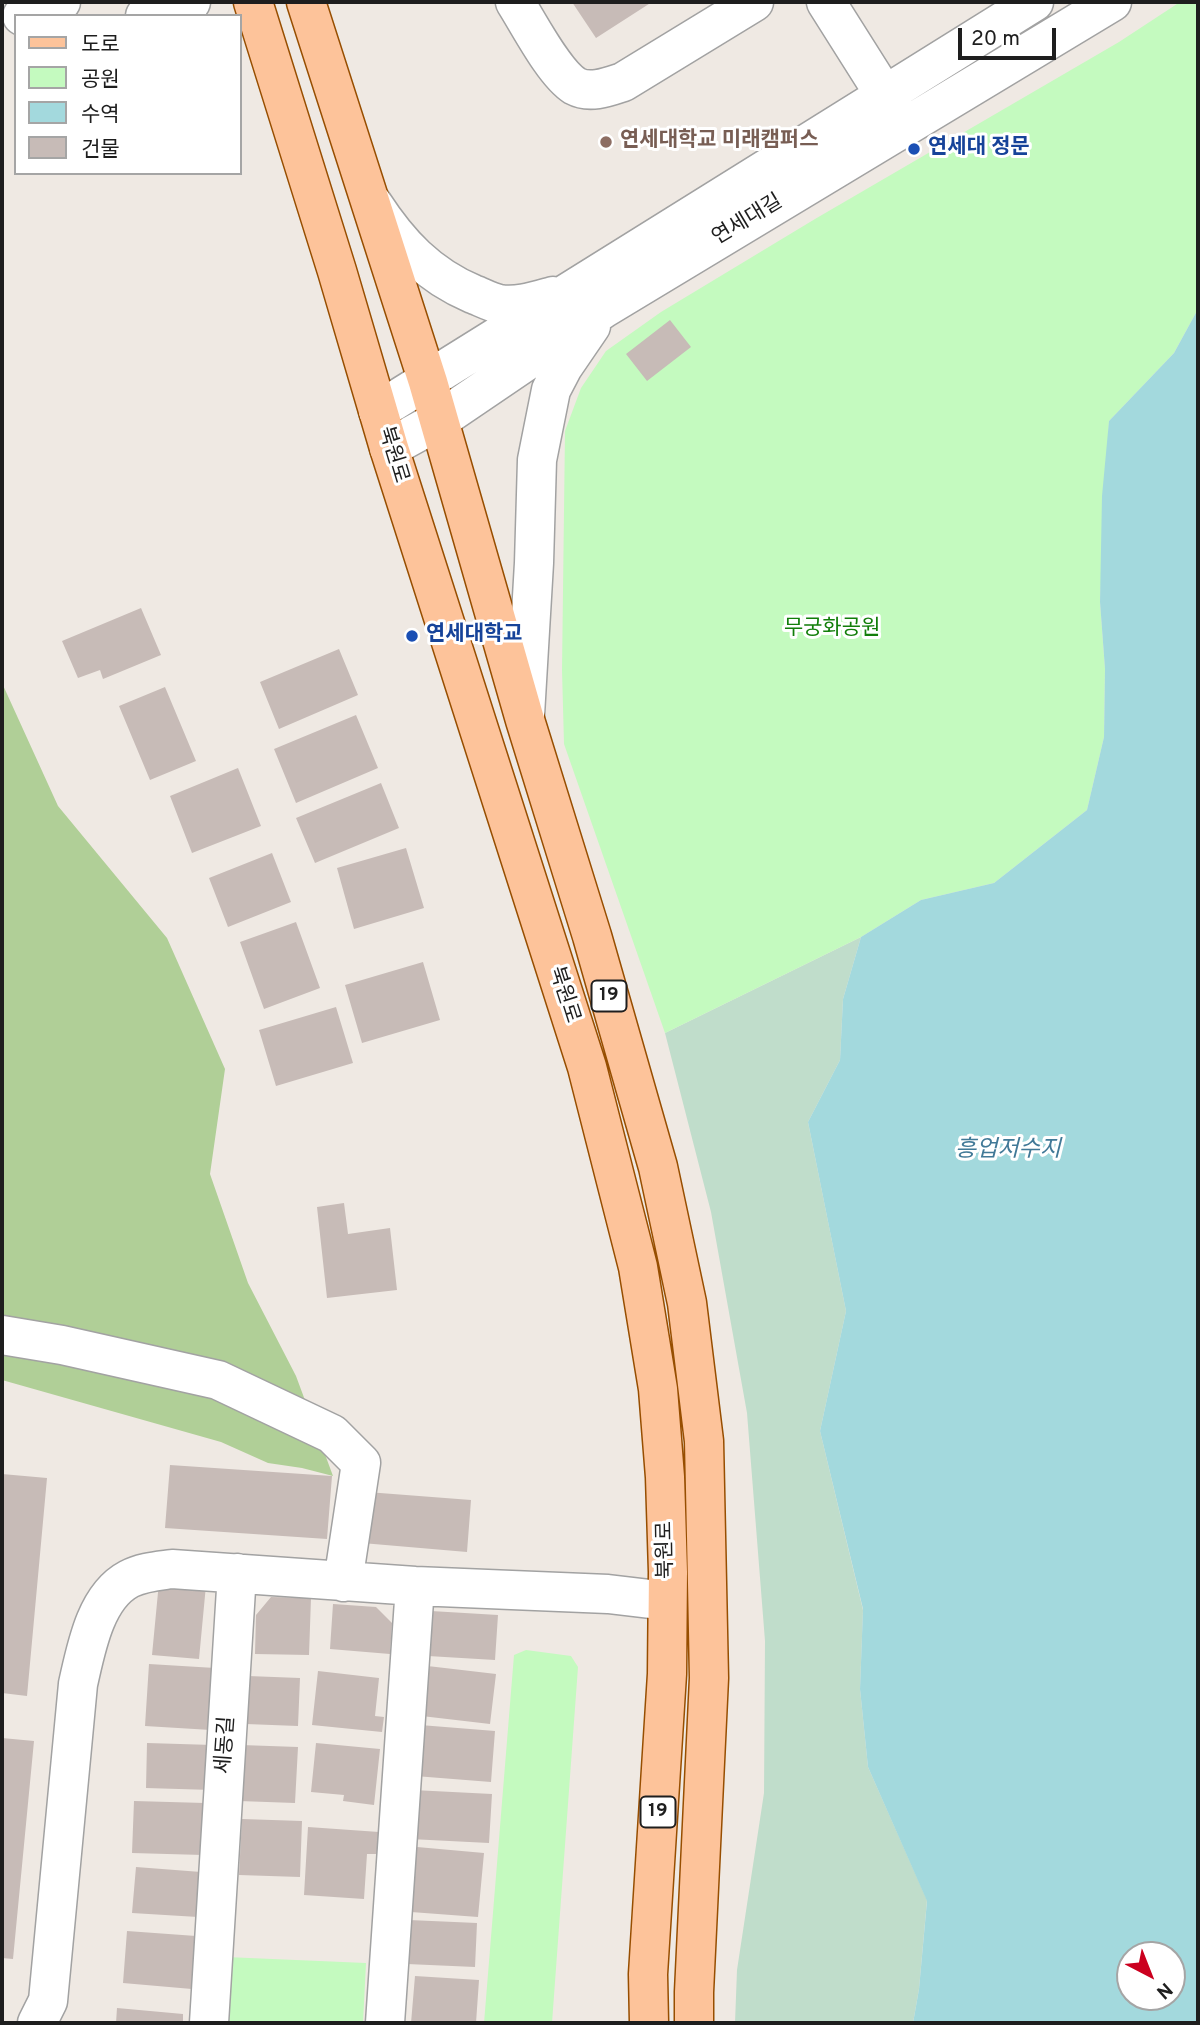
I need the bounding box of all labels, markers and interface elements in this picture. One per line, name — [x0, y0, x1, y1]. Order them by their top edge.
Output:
legend — [14, 14, 242, 175]
scale bar — [962, 14, 1060, 58]
text: 20 m — [971, 26, 1020, 53]
text: 도로 — [81, 32, 120, 59]
text: 공원 — [81, 67, 120, 94]
text: 수역 — [81, 102, 120, 129]
place label: 연세대학교 미래캠퍼스 — [620, 129, 818, 155]
marker: 연세대학교 미래캠퍼스 — [598, 134, 614, 150]
place label: 연세대 정문 — [928, 136, 1030, 162]
text: 건물 — [81, 137, 120, 164]
marker: 연세대 정문 — [906, 141, 922, 157]
street label: 연세대길 — [708, 190, 788, 252]
street label: 북원로 — [371, 424, 413, 486]
park label: 무궁화공원 — [784, 617, 880, 643]
place label: 연세대학교 — [426, 623, 523, 649]
marker: 연세대학교 — [404, 628, 420, 644]
street label: 북원로 — [542, 964, 584, 1026]
road number: 19 — [592, 980, 626, 1012]
water label: 흥업저수지 — [955, 1137, 1061, 1165]
street label: 북원로 — [654, 1521, 680, 1579]
street label: 세동길 — [212, 1715, 242, 1775]
road number: 19 — [640, 1796, 676, 1828]
north arrow — [1116, 1941, 1186, 2011]
text: N — [1151, 1977, 1177, 2004]

